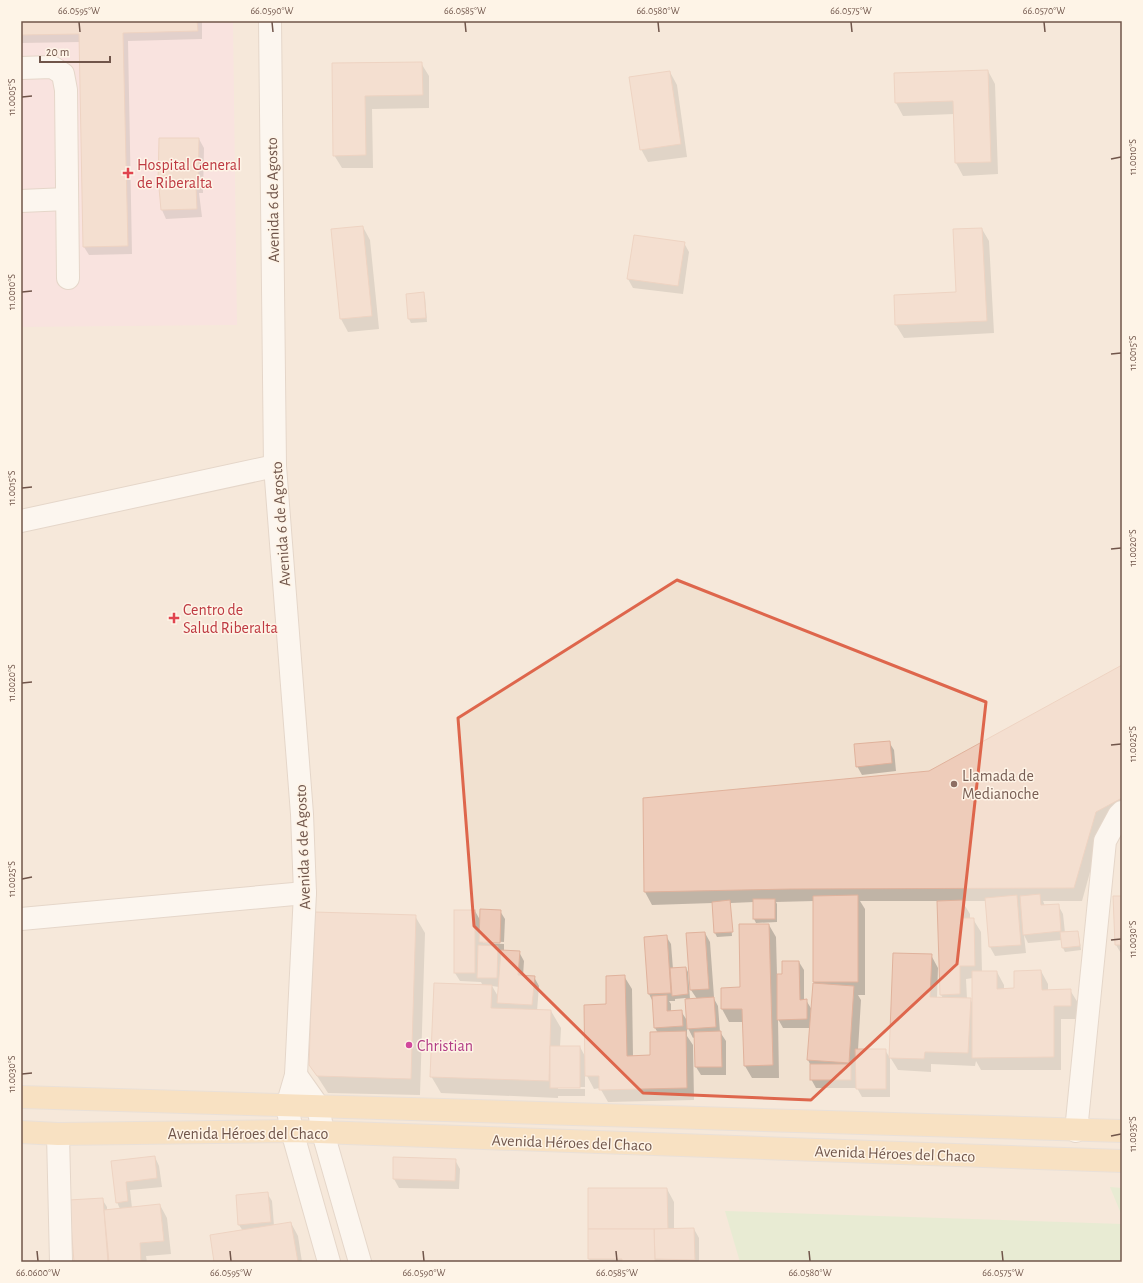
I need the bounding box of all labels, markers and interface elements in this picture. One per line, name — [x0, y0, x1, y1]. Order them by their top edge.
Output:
text: 66.0595°W — [58, 6, 100, 16]
text: 66.0590°W — [250, 6, 294, 16]
text: 66.0585°W — [444, 6, 486, 16]
text: 66.0580°W — [636, 6, 680, 16]
text: 66.0575°W — [830, 6, 872, 16]
text: 66.0570°W — [1023, 6, 1065, 16]
scale bar — [40, 38, 110, 64]
text: 20 m — [46, 46, 69, 58]
text: 11.0005°S — [7, 78, 17, 115]
street label: Avenida 6 de Agosto — [264, 137, 282, 263]
text: 11.0010°S — [1128, 139, 1138, 175]
place label: Hospital General de Riberalta — [137, 157, 241, 191]
marker: Hospital General de Riberalta — [122, 167, 134, 179]
text: 11.0010°S — [7, 274, 17, 310]
text: 11.0015°S — [1128, 335, 1138, 371]
street label: Avenida 6 de Agosto — [269, 461, 293, 587]
text: 11.0015°S — [7, 470, 17, 506]
text: 11.0020°S — [1128, 529, 1138, 567]
place label: Centro de Salud Riberalta — [183, 602, 278, 636]
marker: Centro de Salud Riberalta — [168, 612, 180, 624]
text: 11.0020°S — [7, 664, 17, 702]
text: 11.0025°S — [1128, 726, 1138, 762]
place label: Llamada de Medianoche — [962, 768, 1039, 802]
marker: Llamada de Medianoche — [949, 779, 959, 789]
street label: Avenida 6 de Agosto — [293, 784, 313, 910]
text: 11.0025°S — [7, 861, 17, 897]
text: 11.0030°S — [1128, 920, 1138, 957]
place label: Christian — [417, 1038, 473, 1054]
marker: Christian — [404, 1040, 414, 1050]
text: 11.0030°S — [7, 1055, 17, 1092]
text: 11.0035°S — [1128, 1116, 1138, 1152]
street label: Avenida Héroes del Chaco — [168, 1126, 328, 1142]
street label: Avenida Héroes del Chaco — [491, 1132, 653, 1154]
street label: Avenida Héroes del Chaco — [814, 1143, 976, 1165]
text: 66.0600°W — [16, 1268, 60, 1278]
text: 66.0595°W — [210, 1268, 252, 1278]
text: 66.0590°W — [402, 1268, 446, 1278]
text: 66.0585°W — [596, 1268, 638, 1278]
text: 66.0580°W — [788, 1268, 832, 1278]
text: 66.0575°W — [982, 1268, 1024, 1278]

